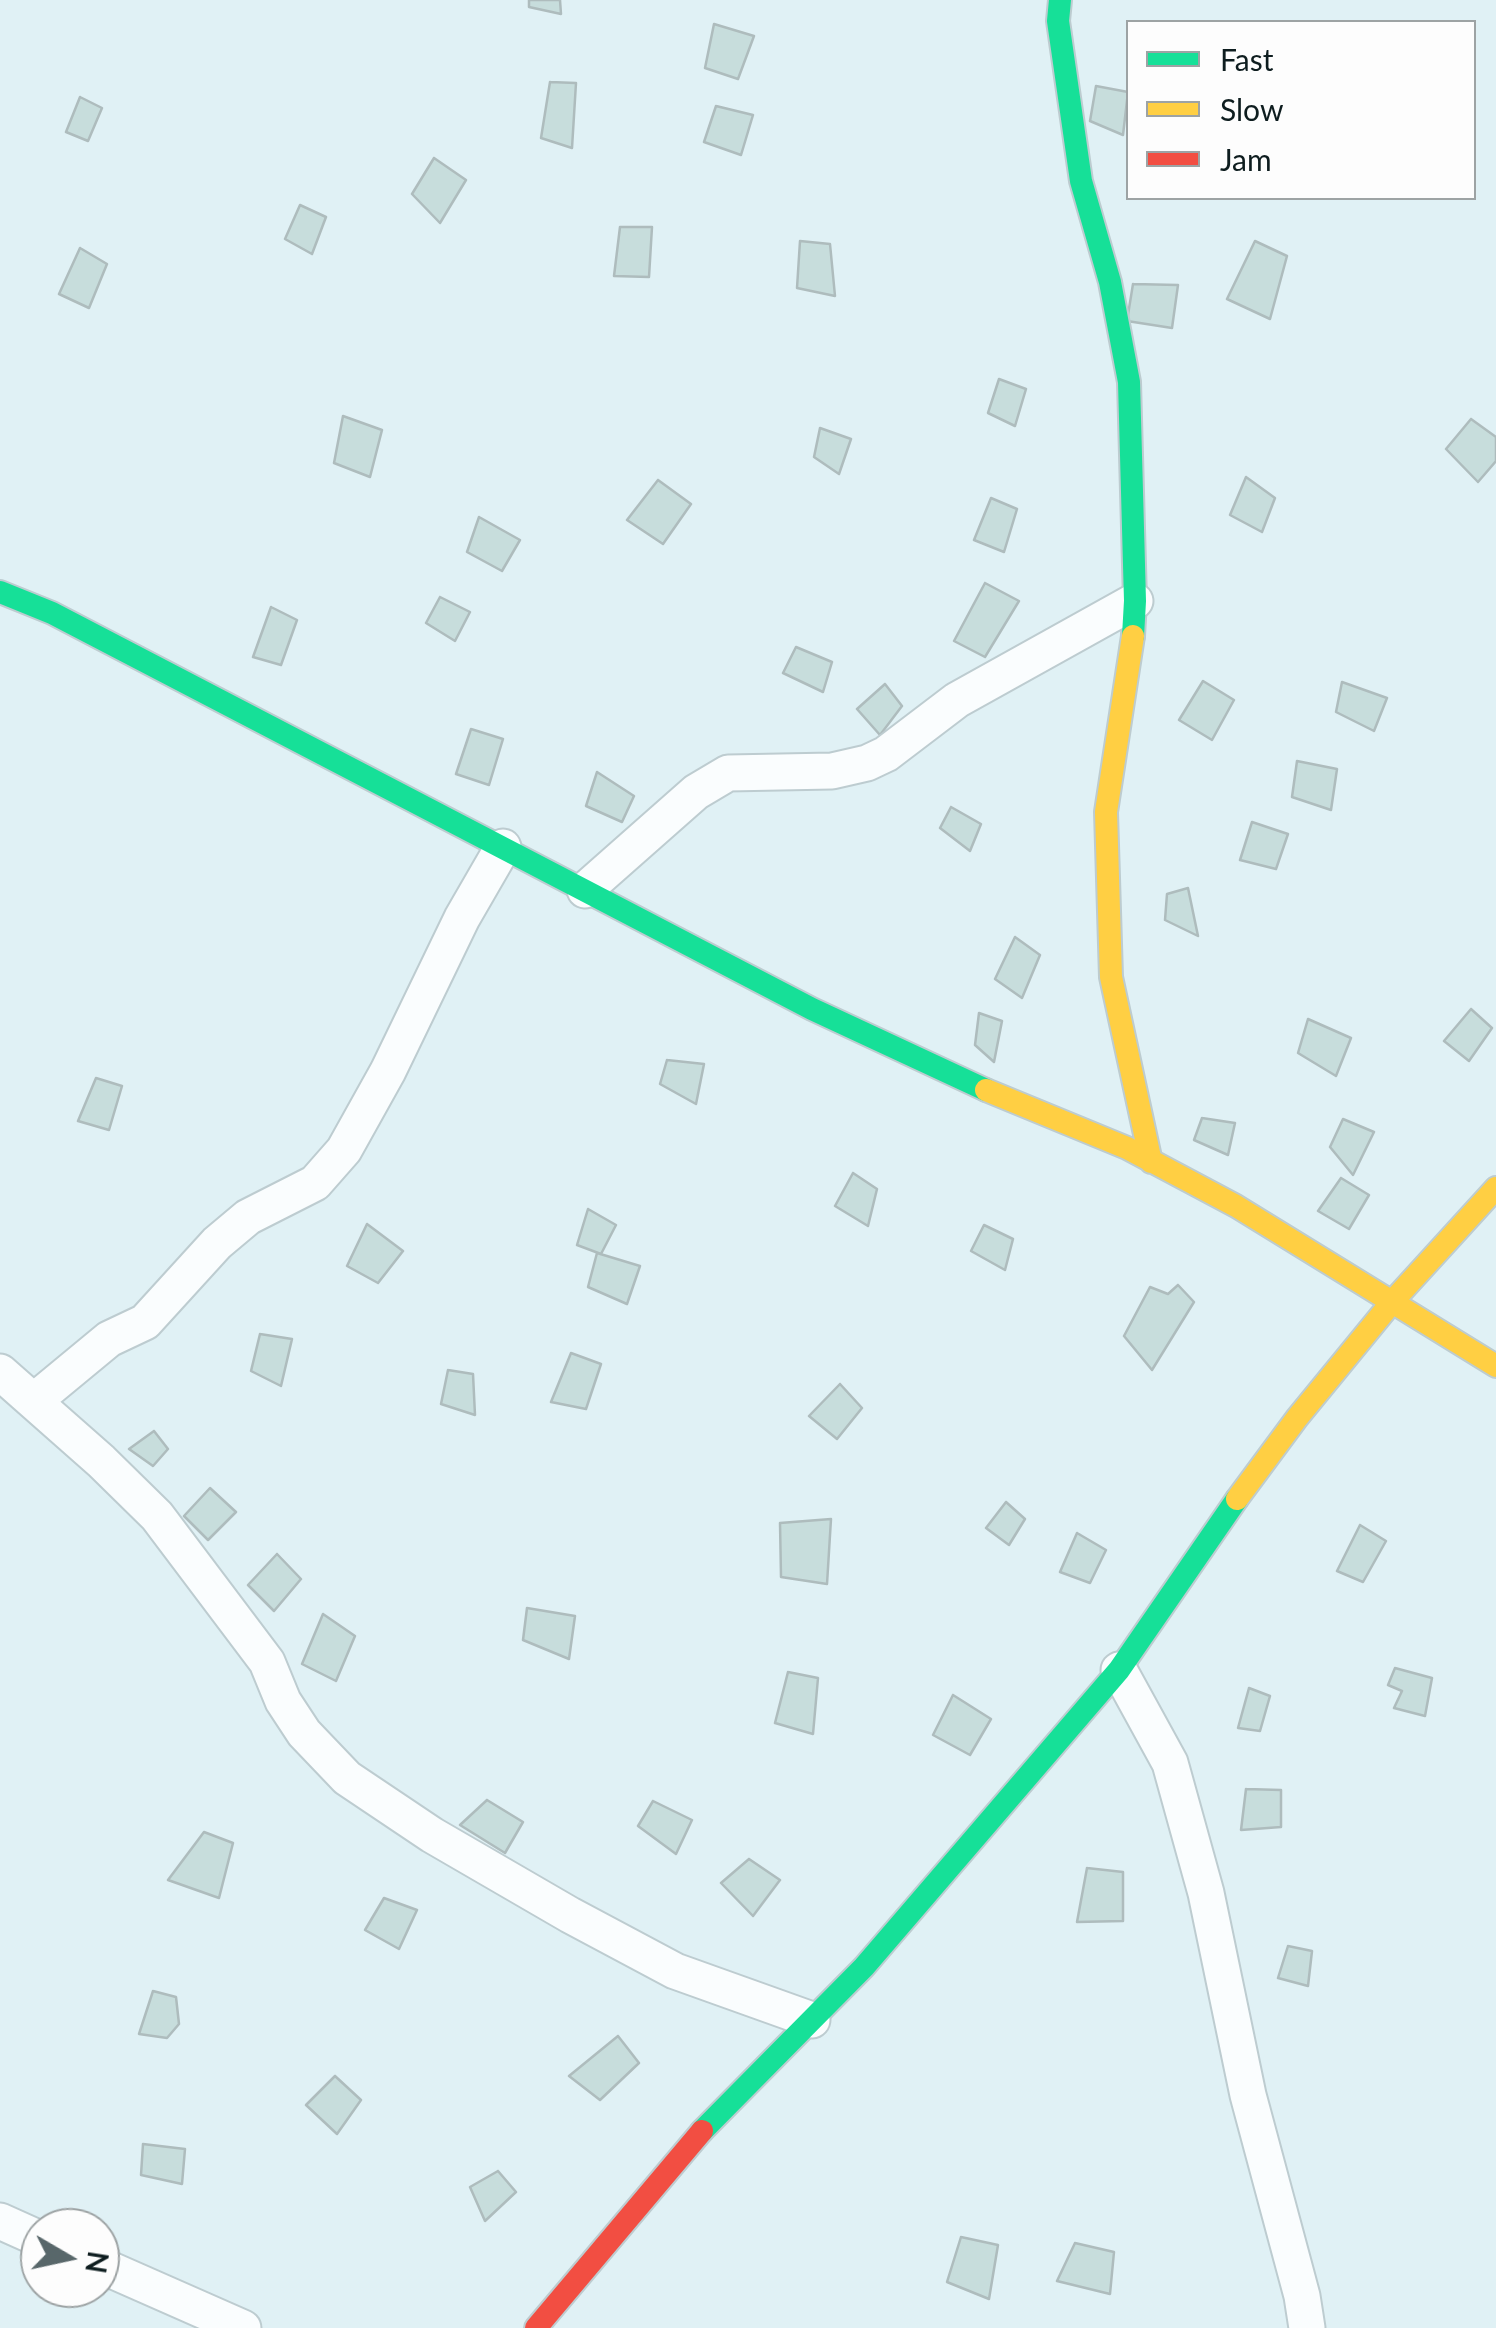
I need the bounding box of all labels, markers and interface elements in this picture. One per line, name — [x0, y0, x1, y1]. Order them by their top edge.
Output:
legend — [1126, 20, 1476, 200]
text: Fast — [1220, 41, 1274, 77]
text: Slow — [1220, 91, 1283, 127]
text: Jam — [1220, 141, 1272, 177]
north arrow — [20, 2208, 120, 2308]
text: N — [79, 2249, 116, 2276]

